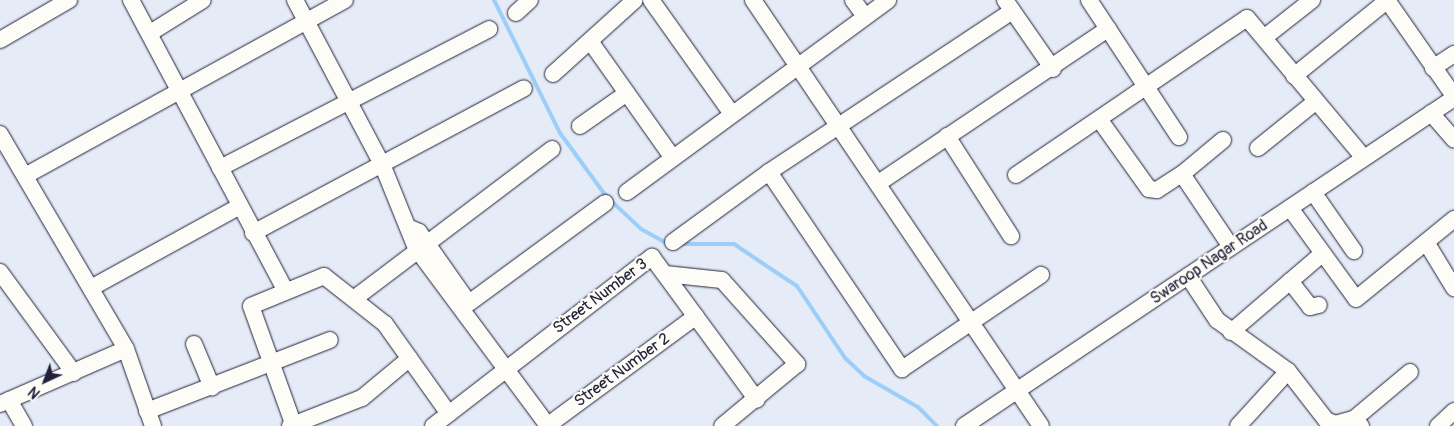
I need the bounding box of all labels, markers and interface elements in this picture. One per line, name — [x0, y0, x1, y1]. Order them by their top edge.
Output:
street label: Swaroop Nagar Road — [1147, 216, 1271, 308]
street label: Street Number 3 — [549, 254, 651, 338]
street label: Street Number 2 — [571, 329, 673, 411]
north arrow — [20, 356, 70, 406]
text: N — [25, 383, 44, 402]

